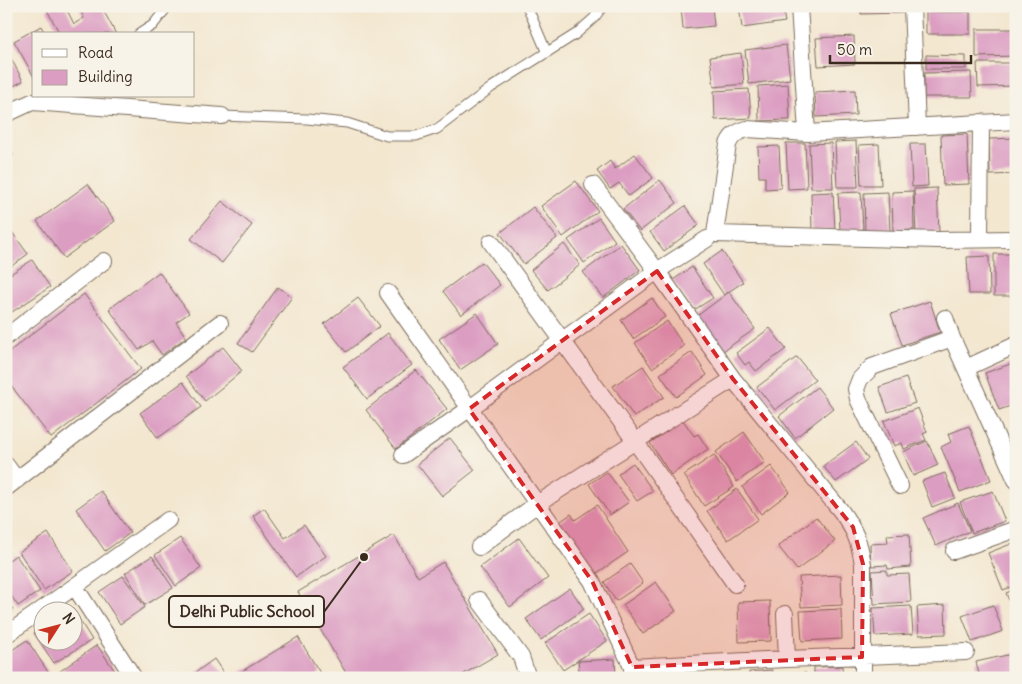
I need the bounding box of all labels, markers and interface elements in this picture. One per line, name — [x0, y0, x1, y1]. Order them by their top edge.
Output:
legend — [32, 32, 195, 98]
scale bar — [830, 32, 971, 64]
text: 50 m — [837, 40, 872, 59]
text: Road — [78, 43, 113, 62]
text: Building — [78, 67, 133, 86]
callout: Delhi Public School — [169, 596, 324, 627]
text: Delhi Public School — [180, 601, 314, 621]
north arrow — [32, 602, 82, 652]
text: N — [58, 609, 79, 628]

